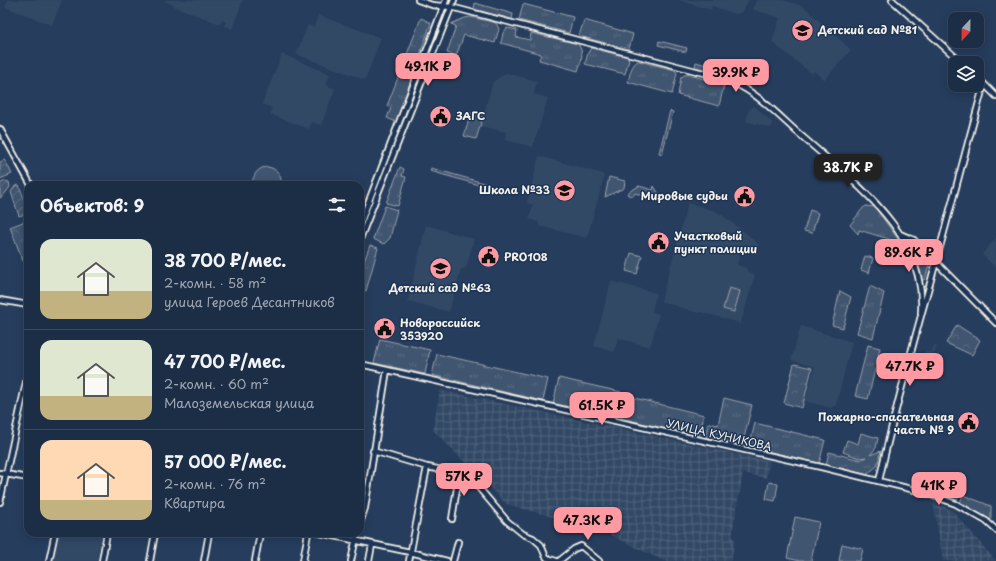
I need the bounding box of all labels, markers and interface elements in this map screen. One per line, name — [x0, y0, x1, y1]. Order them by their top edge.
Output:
north arrow — [948, 12, 984, 48]
map controls — [948, 12, 984, 92]
school or university icon: Детский сад №81 — [789, 17, 815, 43]
place label: Детский сад №81 — [817, 21, 917, 38]
pin: 49.1K ₽ — [391, 53, 465, 87]
text: 49.1K ₽ — [404, 56, 452, 75]
button: layers — [948, 56, 984, 92]
pin: 39.9K ₽ — [699, 59, 773, 93]
text: 39.9K ₽ — [712, 62, 760, 81]
public building icon: ЗАГС — [428, 103, 454, 129]
place label: ЗАГС — [455, 107, 485, 124]
pin: 38.7K ₽ — [811, 154, 885, 188]
text: 38.7K ₽ — [823, 157, 873, 176]
school or university icon: Школа №33 — [552, 177, 578, 203]
place label: Школа №33 — [479, 181, 550, 198]
public building icon: Мировые судьи — [731, 183, 757, 209]
place label: Мировые судьи — [641, 187, 728, 204]
text: Объектов: 9 — [40, 192, 144, 218]
icon: filters — [326, 194, 348, 216]
place label: Участковый пункт полиции — [674, 227, 757, 257]
public building icon: Участковый пункт полиции — [646, 229, 672, 255]
pin: 89.6K ₽ — [872, 239, 946, 273]
text: 89.6K ₽ — [884, 242, 934, 261]
public building icon: PRO108 — [475, 244, 501, 270]
text: 38 700 ₽/мес. — [164, 247, 286, 273]
place label: PRO108 — [504, 248, 548, 265]
icon: home — [72, 255, 120, 303]
school or university icon: Детский сад №63 — [427, 255, 453, 281]
text: 2-комн. · 58 m² — [164, 273, 266, 292]
place label: Детский сад №63 — [388, 279, 491, 296]
text: улица Героев Десантников — [164, 292, 335, 311]
place label: Новороссийск 353920 — [400, 314, 481, 344]
public building icon: Новороссийск 353920 — [372, 316, 398, 342]
text: 47 700 ₽/мес. — [164, 348, 286, 374]
pin: 47.7K ₽ — [873, 353, 947, 387]
icon: home — [72, 356, 120, 404]
text: 47.7K ₽ — [885, 356, 935, 375]
text: 2-комн. · 60 m² — [164, 374, 269, 393]
pin: 61.5K ₽ — [565, 392, 639, 426]
text: Малоземельская улица — [164, 393, 314, 412]
text: 61.5K ₽ — [578, 395, 626, 414]
place label: Пожарно-спасательная часть № 9 — [818, 408, 954, 438]
public building icon: Пожарно-спасательная часть № 9 — [956, 410, 982, 436]
street label: УЛИЦА КУНИКОВА — [665, 414, 774, 455]
text: 57 000 ₽/мес. — [164, 448, 286, 474]
icon: home — [72, 456, 120, 504]
pin: 57K ₽ — [436, 463, 492, 497]
text: 57K ₽ — [445, 466, 483, 485]
pin: 41K ₽ — [911, 472, 967, 506]
text: 2-комн. · 76 m² — [164, 474, 266, 493]
text: 41K ₽ — [920, 475, 958, 494]
text: Квартира — [164, 493, 225, 512]
pin: 47.3K ₽ — [551, 507, 625, 541]
text: 47.3K ₽ — [563, 510, 613, 529]

